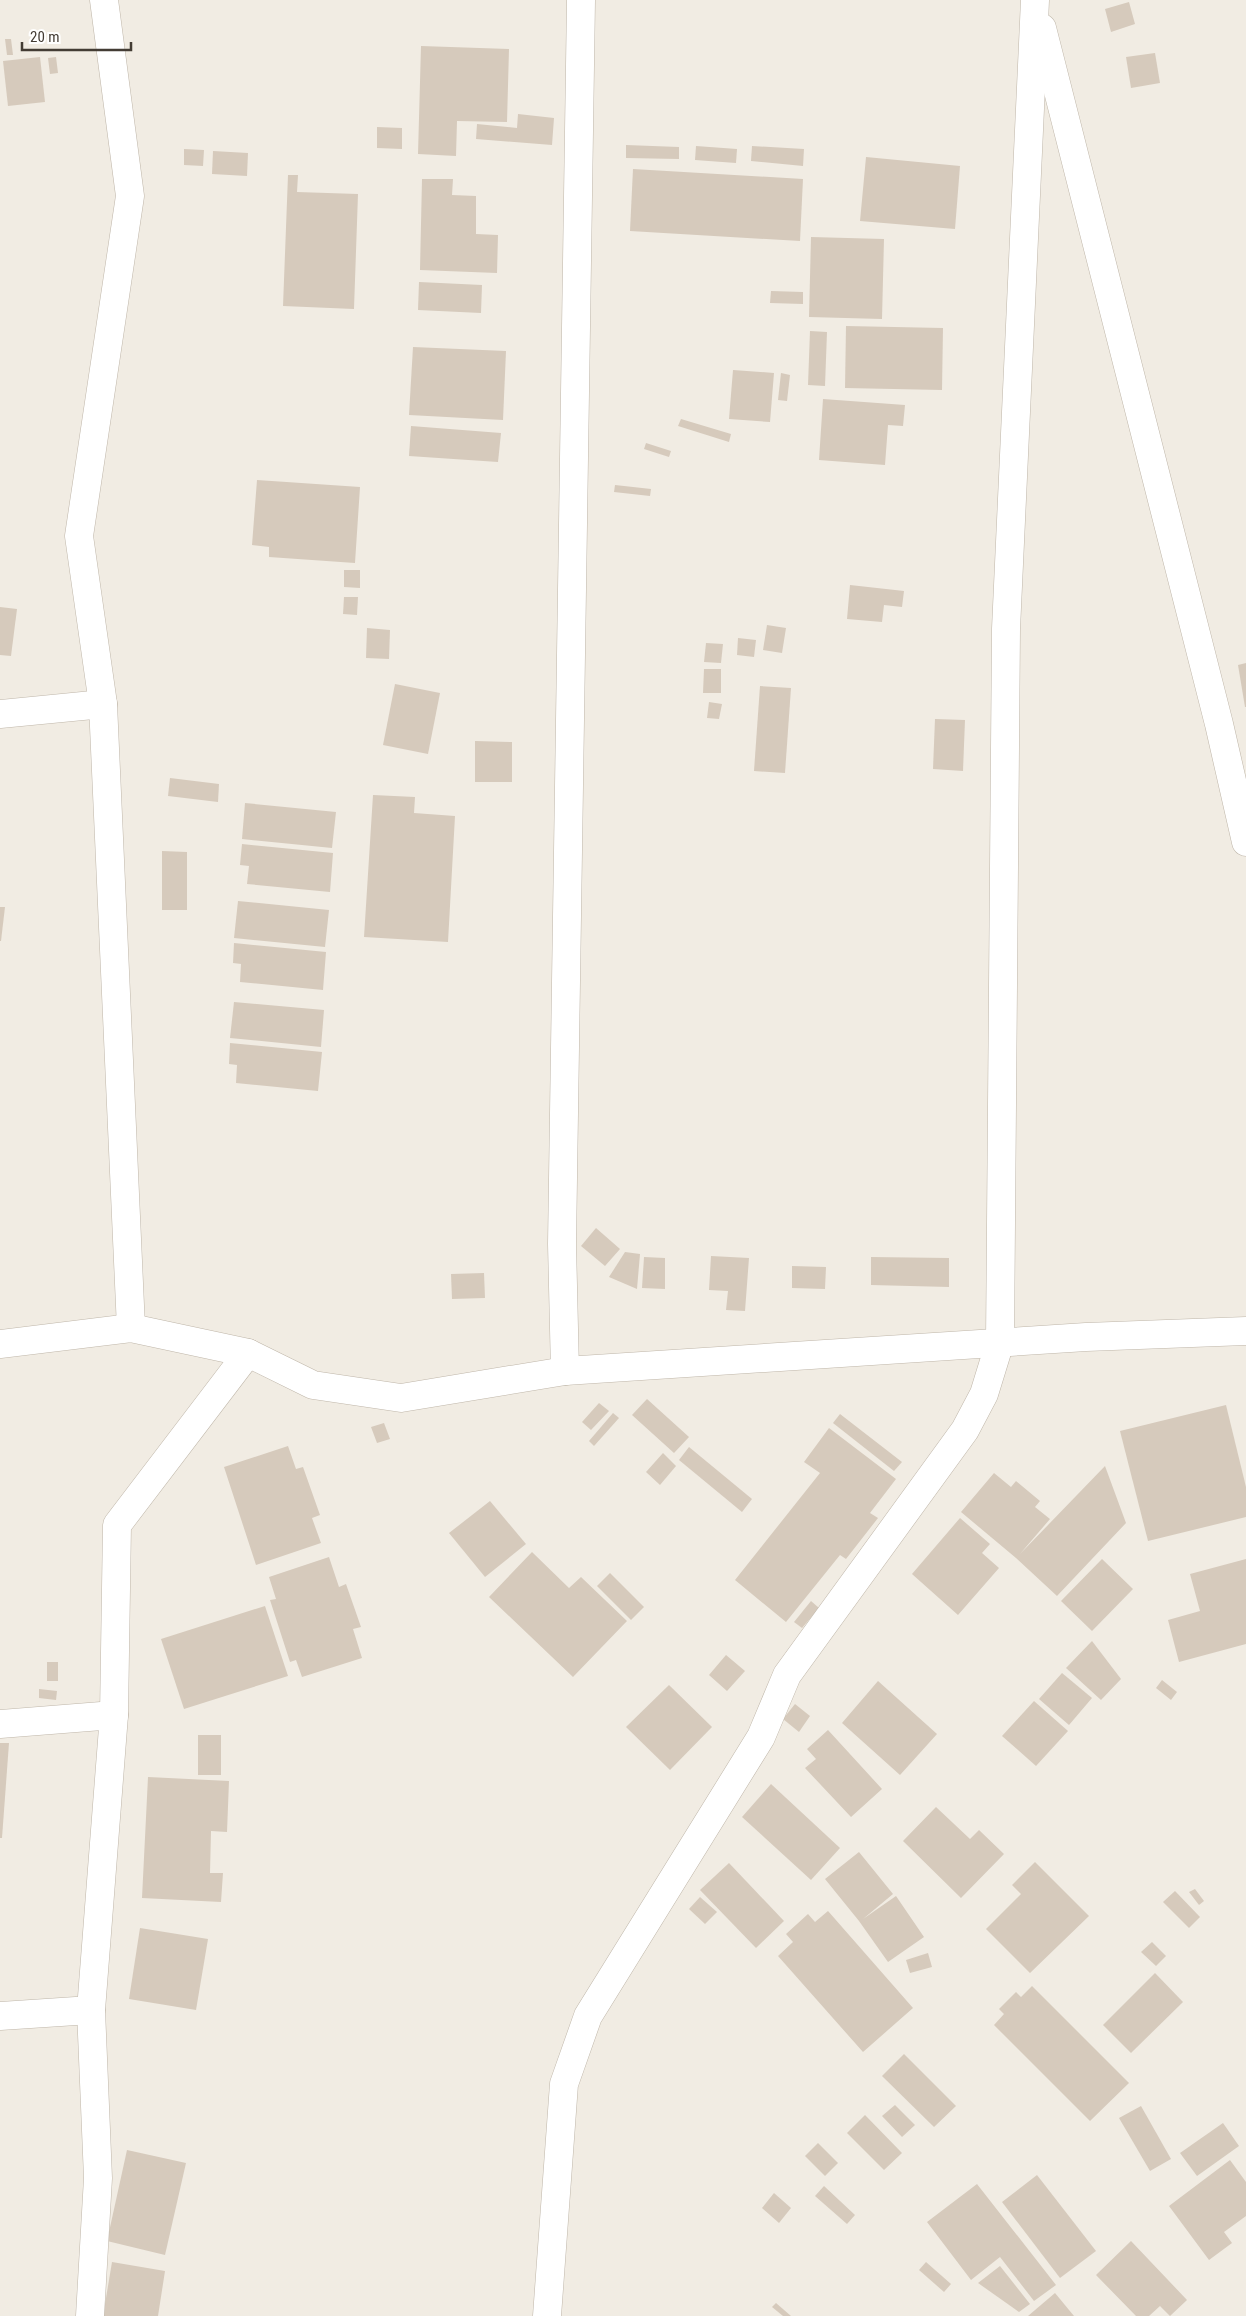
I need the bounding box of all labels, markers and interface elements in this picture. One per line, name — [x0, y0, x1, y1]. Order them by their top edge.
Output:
scale bar — [22, 20, 131, 52]
text: 20 m — [30, 28, 60, 46]

